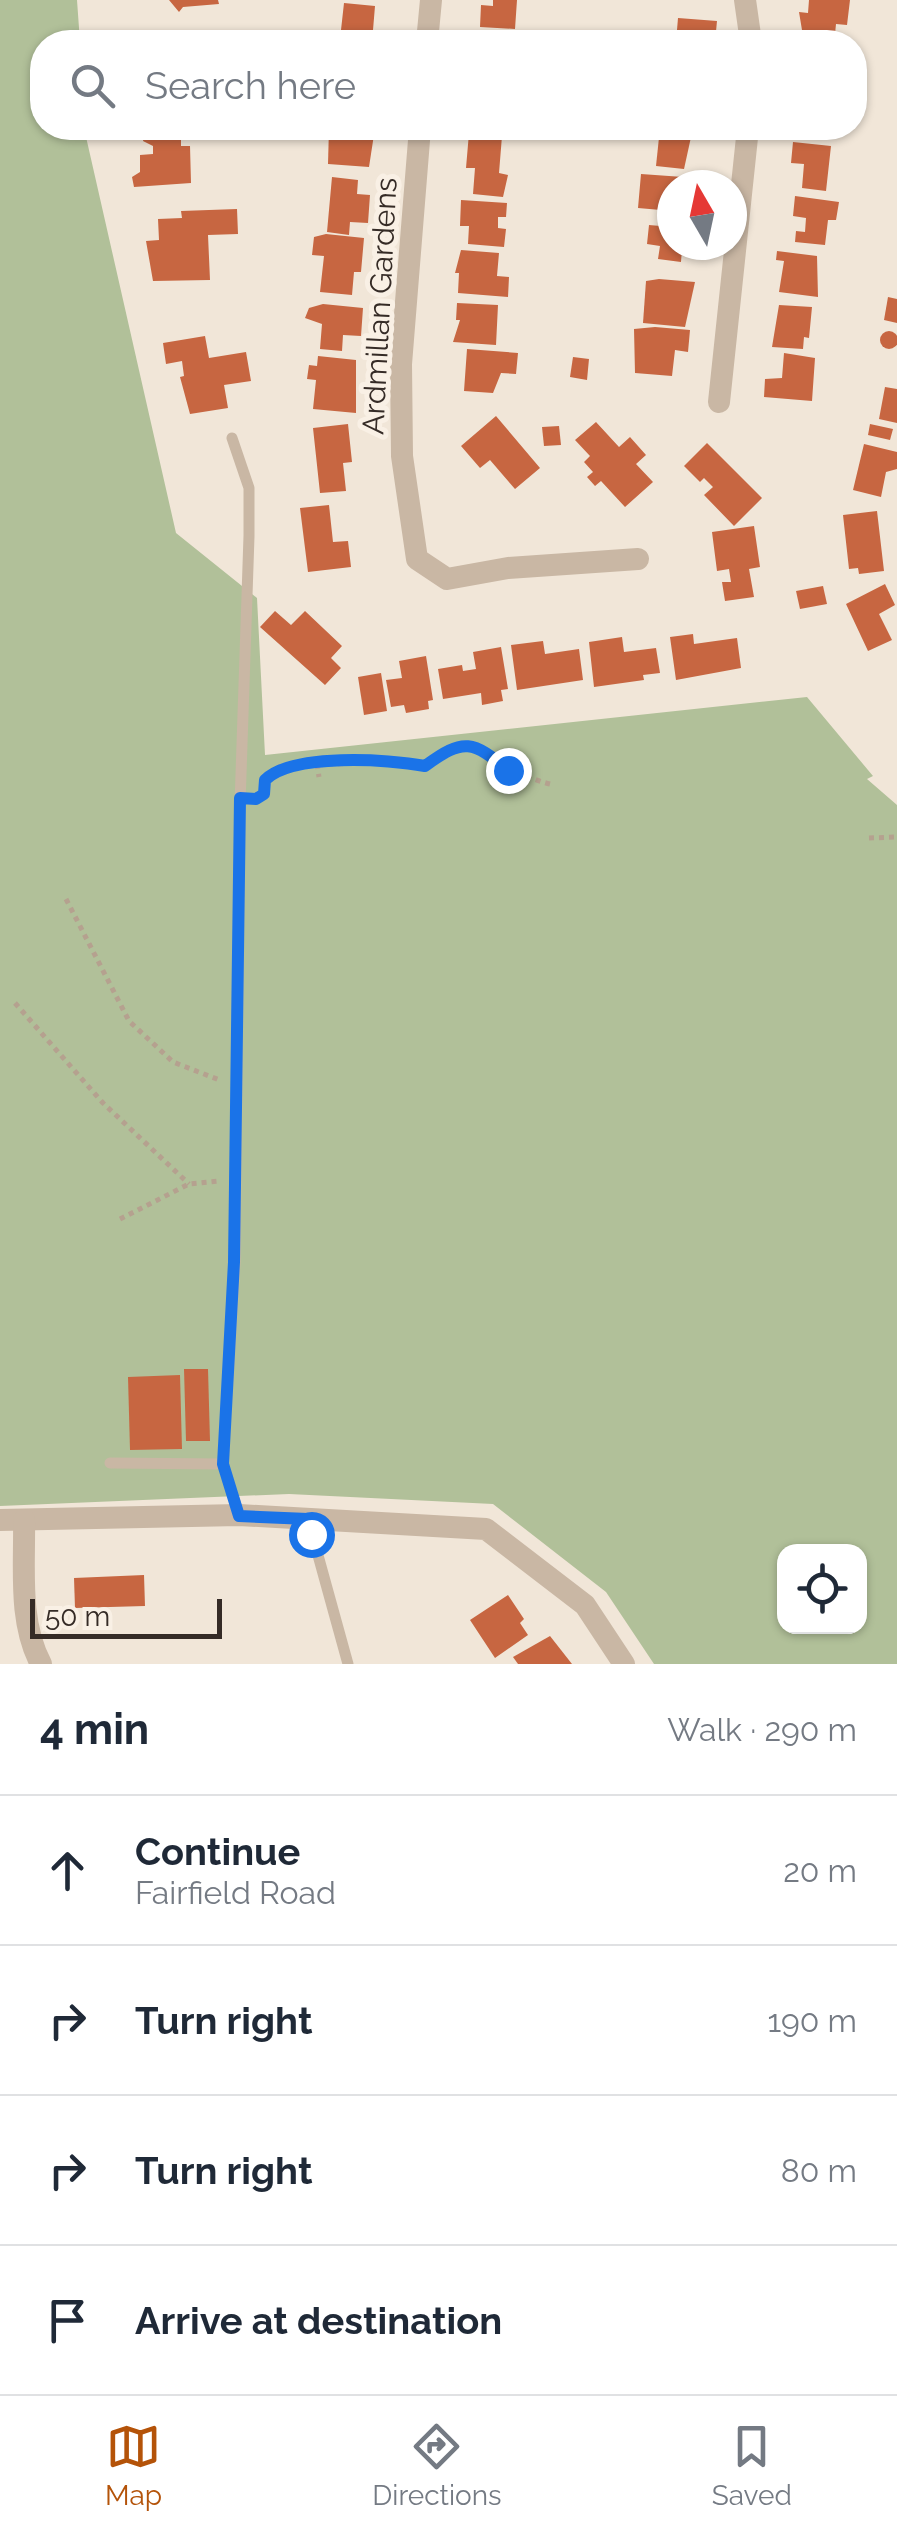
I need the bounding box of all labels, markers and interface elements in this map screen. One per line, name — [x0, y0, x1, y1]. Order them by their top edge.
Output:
search box — [30, 30, 867, 140]
icon: search — [65, 58, 120, 113]
text: Search here — [145, 63, 356, 108]
north arrow — [657, 170, 747, 260]
street label: Ardmillan Gardens — [355, 177, 404, 435]
route end — [486, 748, 532, 794]
route start — [289, 1512, 335, 1558]
map controls — [777, 1544, 867, 1634]
button: locate — [777, 1544, 867, 1634]
scale bar — [30, 1594, 222, 1638]
text: 50 m — [45, 1600, 110, 1633]
text: 4 min — [40, 1705, 149, 1754]
text: Walk · 290 m — [667, 1711, 857, 1748]
text: Continue — [135, 1829, 300, 1874]
icon: ahead — [40, 1843, 95, 1898]
text: 20 m — [783, 1852, 857, 1889]
text: Fairfield Road — [135, 1874, 336, 1911]
icon: right — [40, 1993, 95, 2048]
text: Turn right — [135, 1998, 312, 2043]
text: 190 m — [767, 2002, 857, 2039]
icon: right — [40, 2143, 95, 2198]
text: Turn right — [135, 2148, 312, 2193]
text: 80 m — [781, 2152, 857, 2189]
icon: arrive — [40, 2293, 95, 2348]
text: Arrive at destination — [135, 2298, 502, 2343]
tab: Map — [105, 2419, 162, 2512]
tab: Directions — [372, 2419, 502, 2512]
tab: Saved — [712, 2419, 792, 2512]

